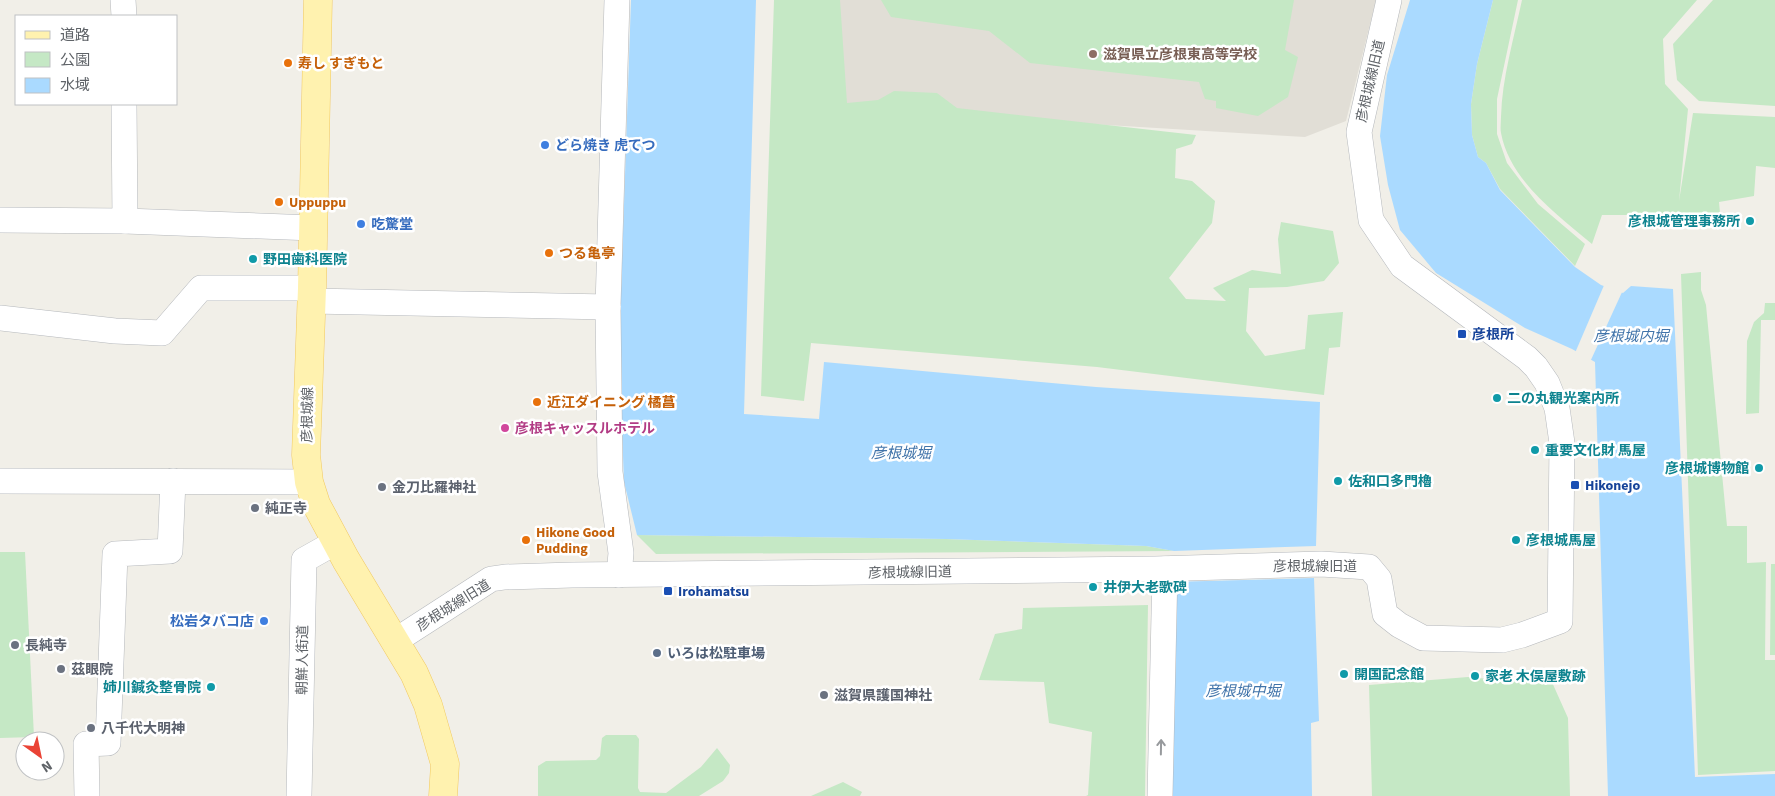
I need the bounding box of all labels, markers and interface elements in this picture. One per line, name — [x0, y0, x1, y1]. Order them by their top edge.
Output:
legend — [15, 15, 178, 105]
text: 道路 — [60, 25, 90, 46]
street label: 彦根城線旧道 — [1352, 38, 1390, 124]
place label: 滋賀県立彦根東高等学校 — [1103, 45, 1257, 65]
marker: 滋賀県立彦根東高等学校 — [1087, 48, 1099, 60]
text: 公園 — [60, 50, 90, 71]
place label: 寿し すぎもと — [298, 54, 385, 74]
marker: 寿し すぎもと — [282, 57, 294, 69]
text: 水域 — [60, 75, 90, 96]
place label: どら焼き 虎てつ — [555, 136, 656, 156]
marker: どら焼き 虎てつ — [539, 139, 551, 151]
place label: Uppuppu — [289, 193, 346, 213]
marker: Uppuppu — [273, 196, 285, 208]
place label: 彦根城管理事務所 — [1628, 212, 1740, 232]
place label: 吃驚堂 — [371, 215, 413, 235]
marker: 彦根城管理事務所 — [1744, 215, 1756, 227]
marker: 吃驚堂 — [355, 218, 367, 230]
place label: つる亀亭 — [559, 244, 615, 264]
marker: つる亀亭 — [543, 247, 555, 259]
place label: 野田歯科医院 — [263, 250, 347, 270]
marker: 野田歯科医院 — [247, 253, 259, 265]
place label: 彦根所 — [1472, 325, 1514, 345]
water label: 彦根城内堀 — [1593, 326, 1670, 347]
marker: 彦根所 — [1456, 328, 1468, 340]
street label: 彦根城線 — [298, 387, 318, 443]
place label: 二の丸観光案内所 — [1507, 389, 1619, 409]
marker: 二の丸観光案内所 — [1491, 392, 1503, 404]
place label: 近江ダイニング 橘菖 — [547, 393, 676, 413]
marker: 近江ダイニング 橘菖 — [531, 396, 543, 408]
place label: 彦根キャッスルホテル — [515, 419, 655, 439]
marker: 彦根キャッスルホテル — [499, 422, 511, 434]
place label: 重要文化財 馬屋 — [1545, 441, 1646, 461]
water label: 彦根城堀 — [871, 443, 933, 464]
marker: 重要文化財 馬屋 — [1529, 444, 1541, 456]
place label: 彦根城博物館 — [1665, 459, 1749, 479]
marker: 彦根城博物館 — [1753, 462, 1765, 474]
place label: 佐和口多門櫓 — [1348, 472, 1432, 492]
marker: 佐和口多門櫓 — [1332, 475, 1344, 487]
place label: Hikonejo — [1585, 476, 1641, 496]
place label: 金刀比羅神社 — [392, 478, 476, 498]
marker: Hikonejo — [1569, 479, 1581, 491]
marker: 金刀比羅神社 — [376, 481, 388, 493]
place label: 純正寺 — [265, 499, 307, 519]
marker: 純正寺 — [249, 502, 261, 514]
place label: Hikone Good Pudding — [536, 523, 615, 559]
place label: 彦根城馬屋 — [1526, 531, 1596, 551]
marker: Hikone Good Pudding — [520, 534, 532, 546]
marker: 彦根城馬屋 — [1510, 534, 1522, 546]
street label: 彦根城線旧道 — [1273, 557, 1357, 577]
street label: 彦根城線旧道 — [868, 562, 952, 584]
street label: 彦根城線旧道 — [413, 575, 494, 637]
place label: 井伊大老歌碑 — [1103, 578, 1187, 598]
marker: 井伊大老歌碑 — [1087, 581, 1099, 593]
place label: Irohamatsu — [678, 582, 749, 602]
marker: Irohamatsu — [662, 585, 674, 597]
place label: 松岩タバコ店 — [170, 612, 254, 632]
marker: 松岩タバコ店 — [258, 615, 270, 627]
street label: 朝鮮人街道 — [292, 625, 314, 695]
place label: 長純寺 — [25, 636, 67, 656]
marker: 長純寺 — [9, 639, 21, 651]
place label: いろは松駐車場 — [667, 644, 765, 664]
marker: いろは松駐車場 — [651, 647, 663, 659]
place label: 茲眼院 — [71, 660, 113, 680]
marker: 茲眼院 — [55, 663, 67, 675]
place label: 開国記念館 — [1354, 665, 1424, 685]
place label: 家老 木俣屋敷跡 — [1485, 667, 1586, 687]
marker: 開国記念館 — [1338, 668, 1350, 680]
marker: 家老 木俣屋敷跡 — [1469, 670, 1481, 682]
place label: 姉川鍼灸整骨院 — [103, 678, 201, 698]
marker: 姉川鍼灸整骨院 — [205, 681, 217, 693]
water label: 彦根城中堀 — [1205, 681, 1282, 702]
place label: 滋賀県護国神社 — [834, 686, 932, 706]
marker: 滋賀県護国神社 — [818, 689, 830, 701]
place label: 八千代大明神 — [101, 719, 185, 739]
marker: 八千代大明神 — [85, 722, 97, 734]
north arrow — [15, 731, 65, 781]
one-way arrow — [1156, 740, 1166, 756]
text: N — [37, 755, 56, 777]

